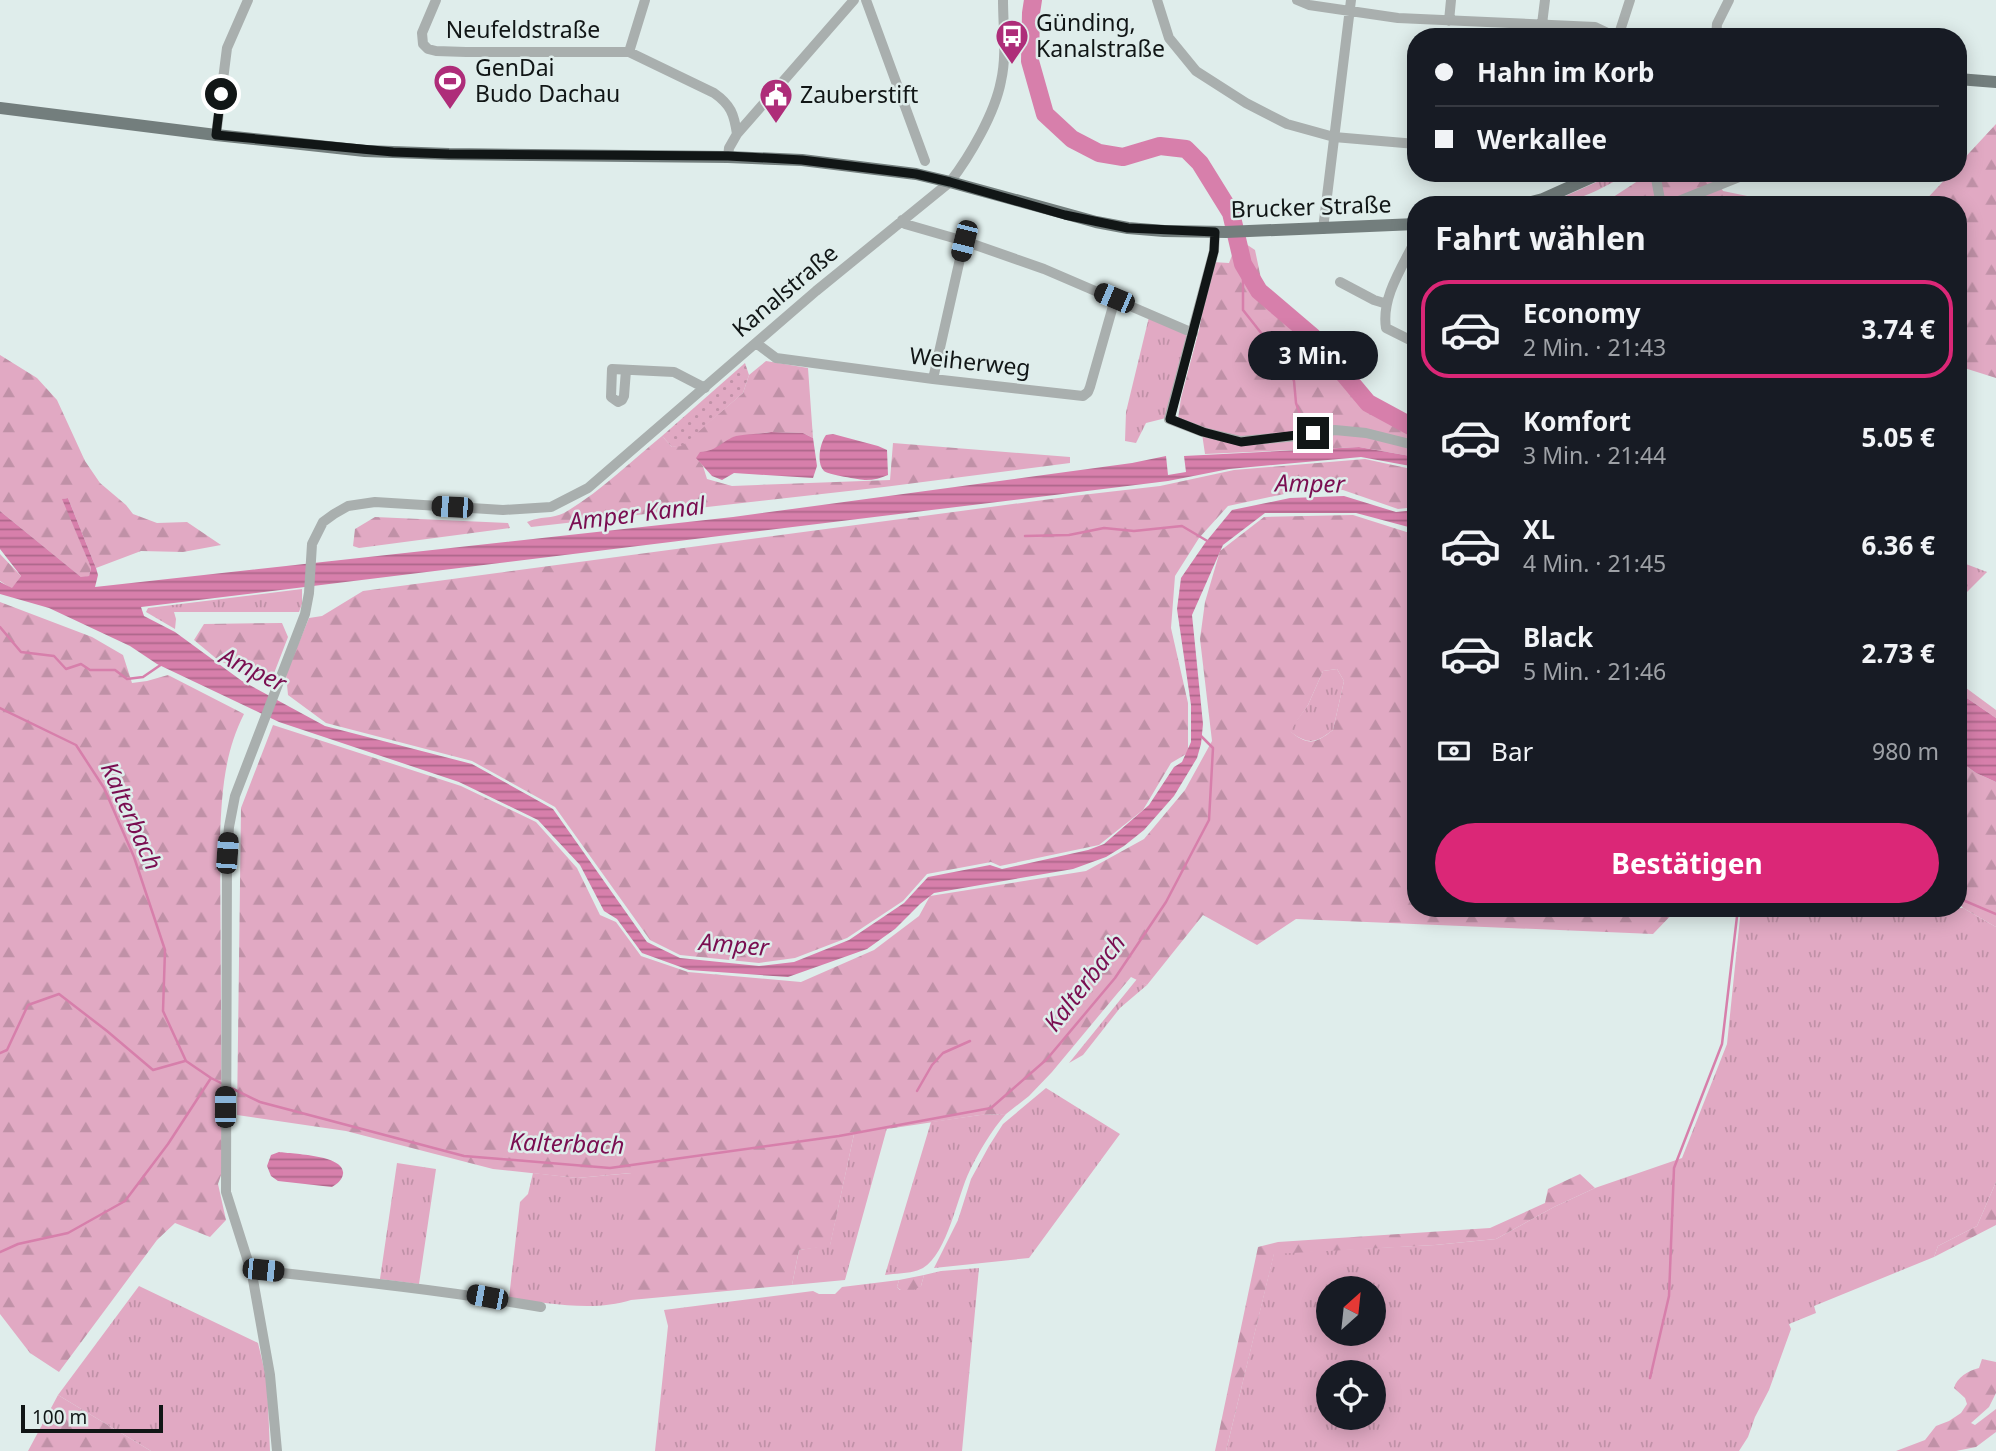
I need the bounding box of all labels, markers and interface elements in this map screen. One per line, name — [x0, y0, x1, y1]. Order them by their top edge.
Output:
place label: Günding, Kanalstraße — [1036, 6, 1165, 64]
street label: Neufeldstraße — [446, 13, 600, 45]
bus stop icon: Günding, Kanalstraße — [993, 17, 1031, 66]
place label: GenDai Budo Dachau — [475, 51, 620, 109]
text: Hahn im Korb — [1477, 54, 1654, 90]
sports icon: GenDai Budo Dachau — [431, 62, 469, 111]
public building icon: Zauberstift — [757, 76, 795, 125]
route start — [205, 78, 237, 110]
place label: Zauberstift — [800, 78, 918, 110]
text: Werkallee — [1477, 121, 1607, 157]
street label: Brucker Straße — [1230, 187, 1392, 225]
text: Fahrt wählen — [1435, 216, 1646, 259]
car — [949, 218, 980, 264]
street label: Kanalstraße — [725, 237, 844, 344]
car — [1091, 280, 1138, 316]
text: Economy — [1523, 295, 1641, 331]
icon: car — [1439, 298, 1502, 361]
text: 3.74 € — [1861, 311, 1935, 347]
text: 2 Min. · 21:43 — [1523, 331, 1666, 363]
callout: 3 Min. — [1248, 332, 1378, 380]
street label: Weiherweg — [908, 339, 1032, 383]
text: 3 Min. — [1278, 339, 1348, 371]
text: Komfort — [1523, 403, 1631, 439]
icon: car — [1439, 406, 1502, 469]
route end — [1297, 417, 1329, 449]
text: 5.05 € — [1861, 419, 1935, 455]
text: 3 Min. · 21:44 — [1523, 439, 1666, 471]
water label: Amper — [1273, 465, 1347, 500]
water label: Amper Kanal — [565, 488, 708, 537]
car — [431, 495, 474, 519]
text: XL — [1523, 511, 1555, 547]
icon: car — [1439, 514, 1502, 577]
text: 6.36 € — [1861, 527, 1935, 563]
text: 4 Min. · 21:45 — [1523, 547, 1666, 579]
text: Black — [1523, 619, 1593, 655]
icon: car — [1439, 622, 1502, 685]
text: 2.73 € — [1861, 635, 1935, 671]
water label: Amper — [213, 638, 294, 699]
text: 5 Min. · 21:46 — [1523, 655, 1666, 687]
icon: cash — [1435, 732, 1473, 770]
text: Bar — [1491, 733, 1533, 769]
text: 980 m — [1872, 735, 1939, 767]
water label: Kalterbach — [94, 756, 171, 875]
button: Bestätigen — [1435, 823, 1939, 903]
car — [216, 831, 239, 875]
water label: Amper — [696, 924, 772, 963]
water label: Kalterbach — [1035, 927, 1132, 1038]
car — [215, 1086, 236, 1128]
water label: Kalterbach — [509, 1124, 625, 1161]
car — [242, 1257, 285, 1283]
north arrow — [1316, 1276, 1386, 1346]
map controls — [1316, 1276, 1386, 1430]
car — [465, 1283, 510, 1311]
button: locate — [1316, 1360, 1386, 1430]
scale bar — [21, 1402, 163, 1434]
text: 100 m — [32, 1404, 87, 1430]

